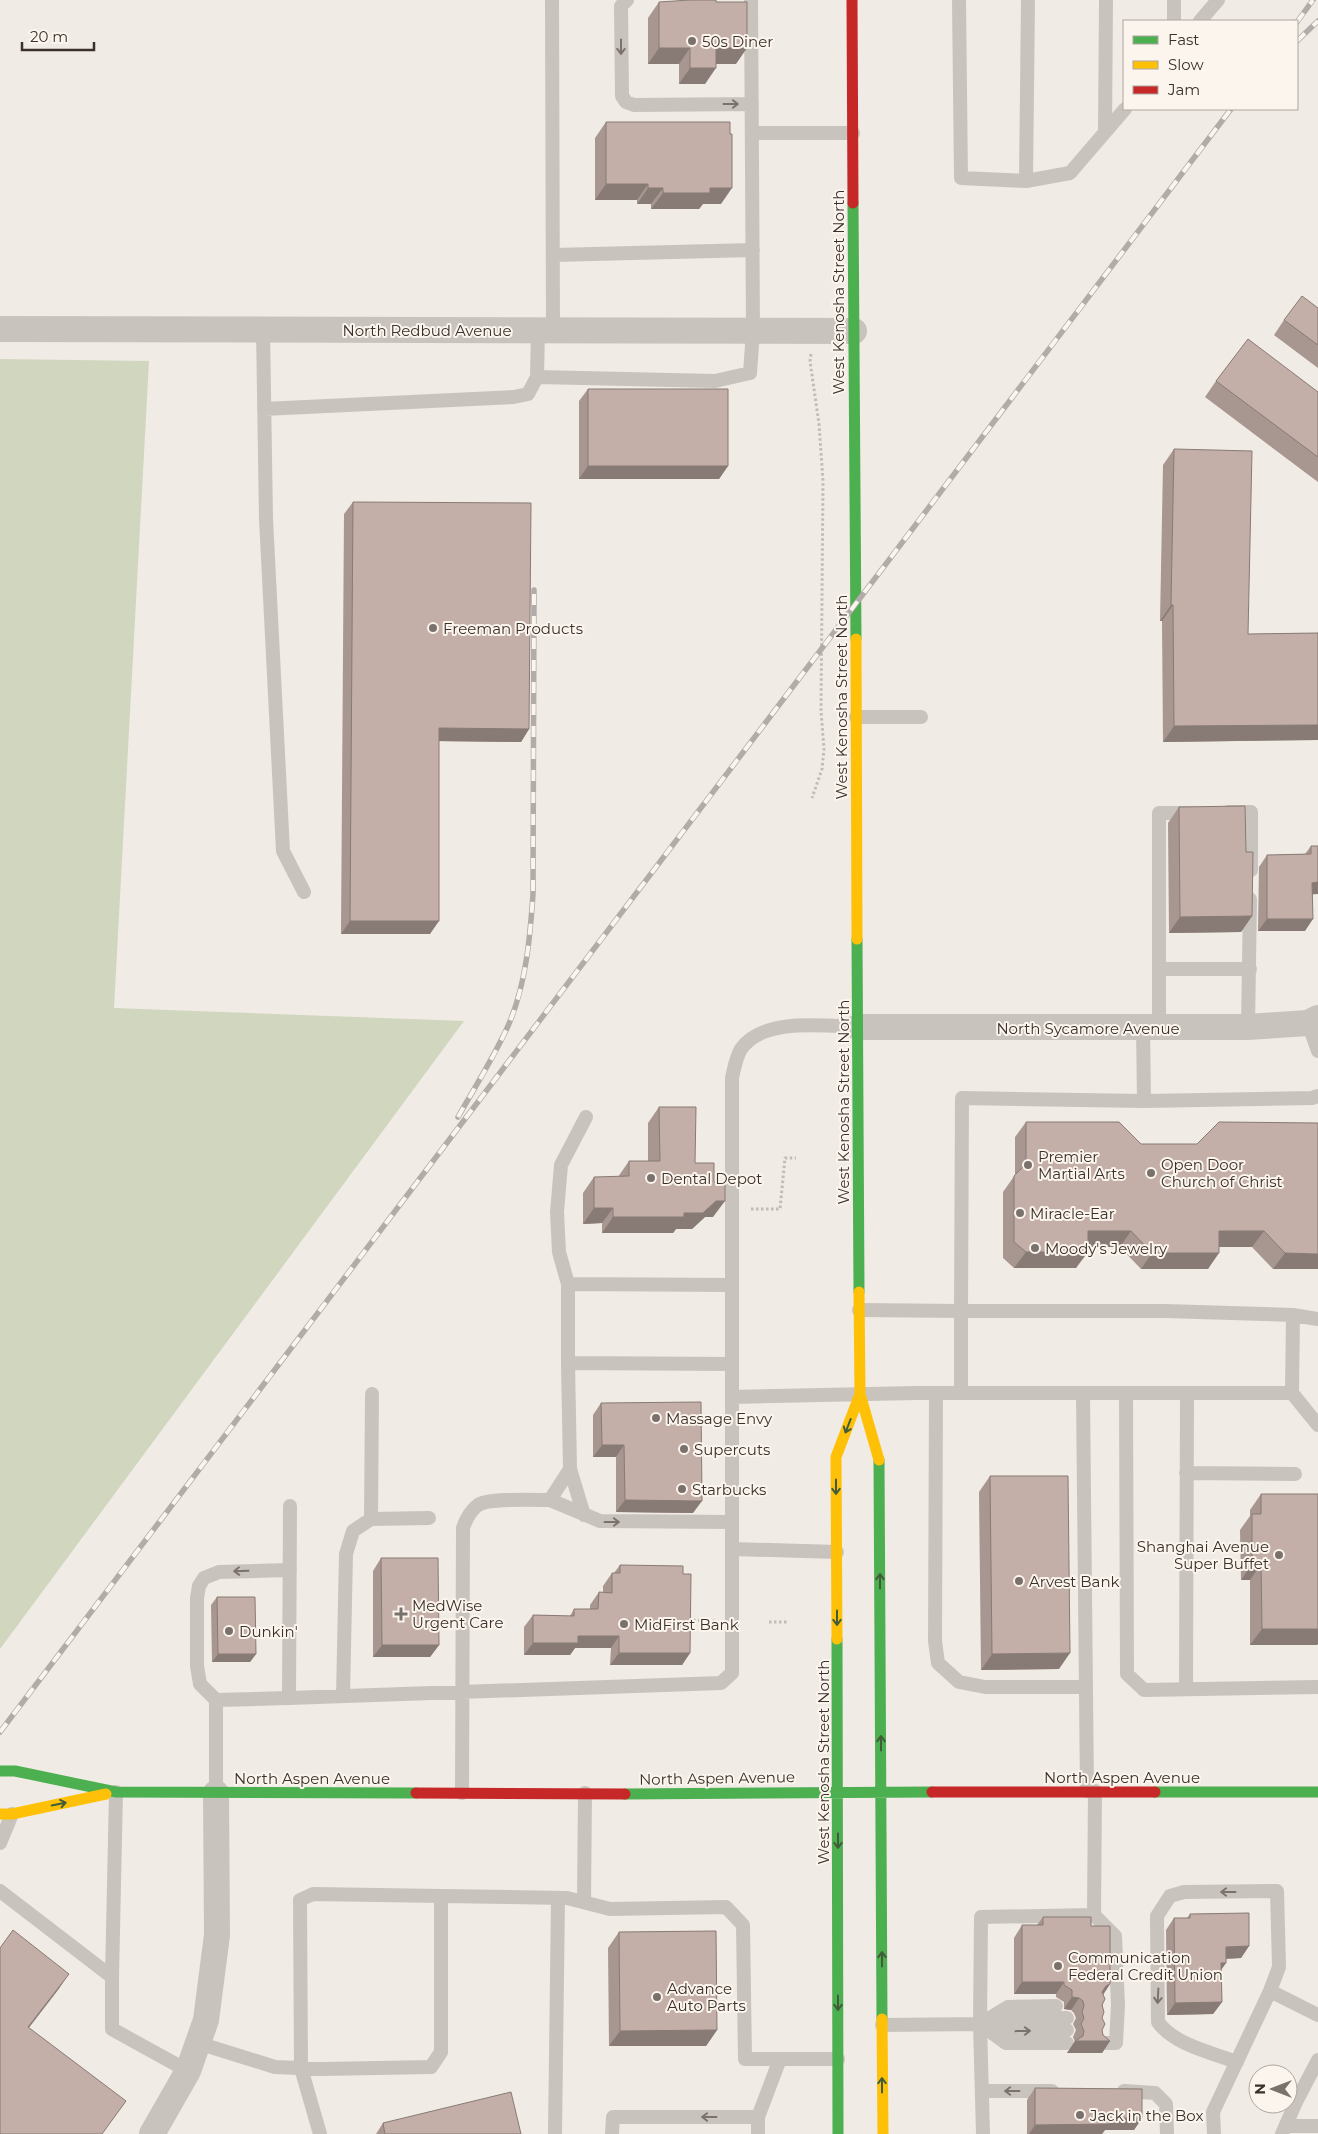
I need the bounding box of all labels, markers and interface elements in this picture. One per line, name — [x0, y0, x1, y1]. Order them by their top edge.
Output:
scale bar — [22, 20, 95, 52]
legend — [1123, 20, 1298, 110]
text: 20 m — [30, 27, 68, 46]
text: Fast — [1168, 30, 1199, 49]
place label: 50s Diner — [702, 32, 773, 51]
marker: 50s Diner — [686, 35, 698, 47]
one-way arrow — [616, 38, 626, 54]
text: Slow — [1168, 55, 1204, 74]
text: Jam — [1167, 80, 1200, 99]
one-way arrow — [722, 99, 739, 109]
street label: West Kenosha Street North — [829, 190, 848, 394]
street label: North Redbud Avenue — [342, 321, 512, 340]
street label: West Kenosha Street North — [832, 595, 851, 799]
place label: Freeman Products — [443, 619, 583, 638]
marker: Freeman Products — [427, 622, 439, 634]
street label: West Kenosha Street North — [834, 1000, 853, 1204]
street label: North Sycamore Avenue — [996, 1019, 1180, 1038]
place label: Premier Martial Arts — [1038, 1147, 1125, 1183]
place label: Open Door Church of Christ — [1161, 1155, 1283, 1191]
marker: Premier Martial Arts — [1022, 1159, 1034, 1171]
marker: Open Door Church of Christ — [1145, 1167, 1157, 1179]
place label: Dental Depot — [661, 1169, 762, 1188]
marker: Dental Depot — [645, 1172, 657, 1184]
place label: Miracle-Ear — [1030, 1204, 1115, 1223]
marker: Miracle-Ear — [1014, 1207, 1026, 1219]
place label: Moody's Jewelry — [1045, 1239, 1168, 1258]
marker: Moody's Jewelry — [1029, 1242, 1041, 1254]
place label: Massage Envy — [666, 1409, 773, 1428]
marker: Massage Envy — [650, 1412, 662, 1424]
one-way arrow — [843, 1417, 852, 1433]
place label: Supercuts — [694, 1440, 770, 1459]
marker: Supercuts — [678, 1443, 690, 1455]
one-way arrow — [831, 1478, 841, 1495]
place label: Starbucks — [692, 1480, 766, 1499]
marker: Starbucks — [676, 1483, 688, 1495]
one-way arrow — [603, 1517, 619, 1526]
place label: Shanghai Avenue Super Buffet — [1137, 1537, 1269, 1573]
marker: Shanghai Avenue Super Buffet — [1273, 1549, 1285, 1561]
one-way arrow — [234, 1566, 250, 1576]
place label: Arvest Bank — [1029, 1572, 1120, 1591]
one-way arrow — [875, 1573, 885, 1589]
marker: Arvest Bank — [1013, 1575, 1025, 1587]
place label: MedWise Urgent Care — [412, 1596, 503, 1632]
marker: MedWise Urgent Care — [394, 1607, 408, 1621]
one-way arrow — [832, 1610, 842, 1626]
place label: MidFirst Bank — [634, 1615, 739, 1634]
marker: MidFirst Bank — [618, 1618, 630, 1630]
place label: Dunkin' — [239, 1622, 298, 1641]
marker: Dunkin' — [223, 1625, 235, 1637]
street label: West Kenosha Street North — [814, 1660, 833, 1864]
one-way arrow — [876, 1735, 886, 1752]
street label: North Aspen Avenue — [639, 1767, 795, 1789]
street label: North Aspen Avenue — [1044, 1768, 1200, 1787]
street label: North Aspen Avenue — [234, 1769, 390, 1788]
one-way arrow — [51, 1799, 67, 1808]
one-way arrow — [833, 1832, 843, 1848]
one-way arrow — [1220, 1887, 1236, 1897]
place label: Communication Federal Credit Union — [1068, 1948, 1223, 1984]
one-way arrow — [877, 1951, 887, 1968]
marker: Communication Federal Credit Union — [1052, 1960, 1064, 1972]
place label: Advance Auto Parts — [667, 1979, 746, 2015]
one-way arrow — [1153, 1988, 1162, 2004]
marker: Advance Auto Parts — [651, 1991, 663, 2003]
one-way arrow — [833, 1994, 843, 2011]
one-way arrow — [1014, 2027, 1030, 2036]
north arrow — [1248, 2064, 1298, 2114]
one-way arrow — [877, 2078, 887, 2094]
text: N — [1251, 2083, 1269, 2095]
one-way arrow — [1004, 2086, 1020, 2096]
place label: Jack in the Box — [1089, 2106, 1203, 2125]
marker: Jack in the Box — [1074, 2109, 1086, 2121]
one-way arrow — [702, 2112, 718, 2122]

